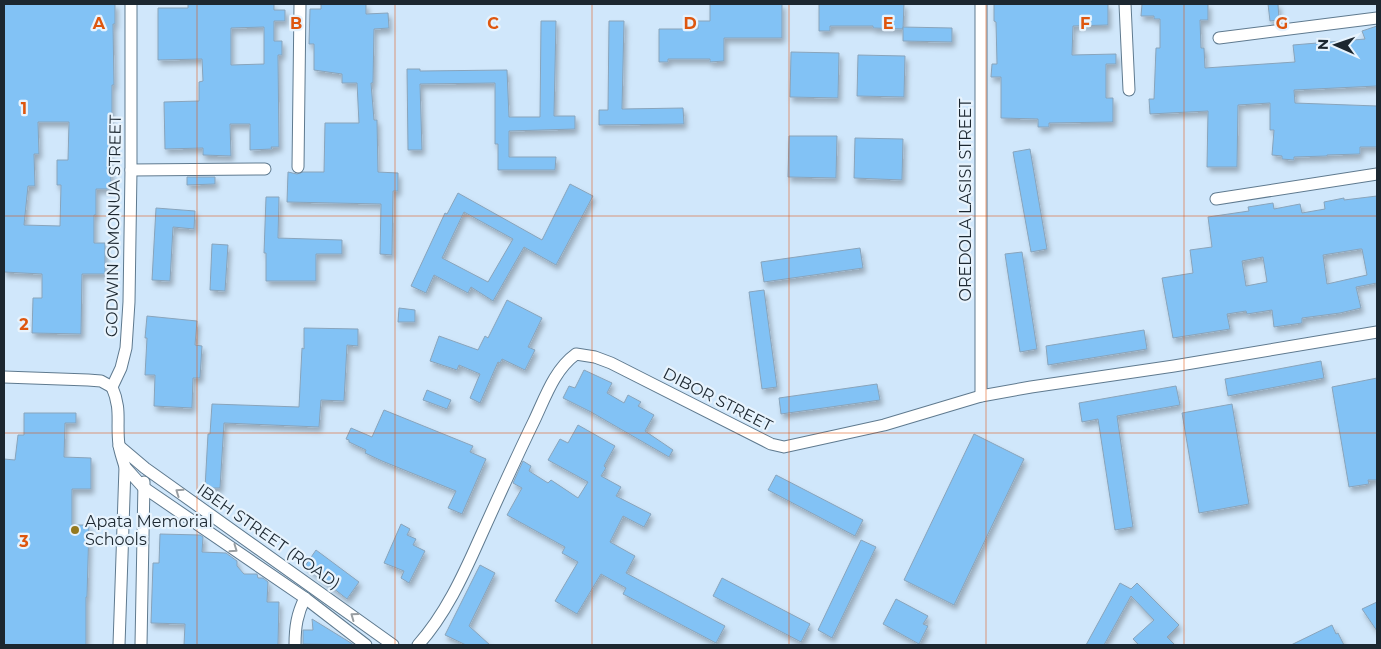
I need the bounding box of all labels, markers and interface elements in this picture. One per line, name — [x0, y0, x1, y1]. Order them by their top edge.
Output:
text: A — [92, 14, 106, 33]
text: B — [290, 14, 302, 33]
text: C — [487, 14, 499, 33]
text: D — [683, 14, 697, 33]
text: E — [883, 14, 893, 33]
text: F — [1080, 14, 1090, 33]
text: G — [1276, 14, 1288, 33]
north arrow — [1311, 20, 1361, 70]
text: N — [1314, 39, 1332, 51]
street label: OREDOLA LASISI STREET — [956, 98, 975, 301]
text: 1 — [21, 99, 27, 118]
street label: GODWIN OMONUA STREET — [102, 114, 125, 337]
text: 2 — [19, 315, 29, 334]
street label: DIBOR STREET — [660, 364, 776, 436]
street label: IBEH STREET (ROAD) — [194, 480, 344, 593]
one-way arrow — [175, 489, 185, 498]
place label: Apata Memorial Schools — [85, 512, 213, 549]
marker: Apata Memorial Schools — [69, 524, 81, 536]
text: 3 — [18, 532, 29, 551]
one-way arrow — [228, 543, 238, 552]
one-way arrow — [350, 613, 360, 622]

